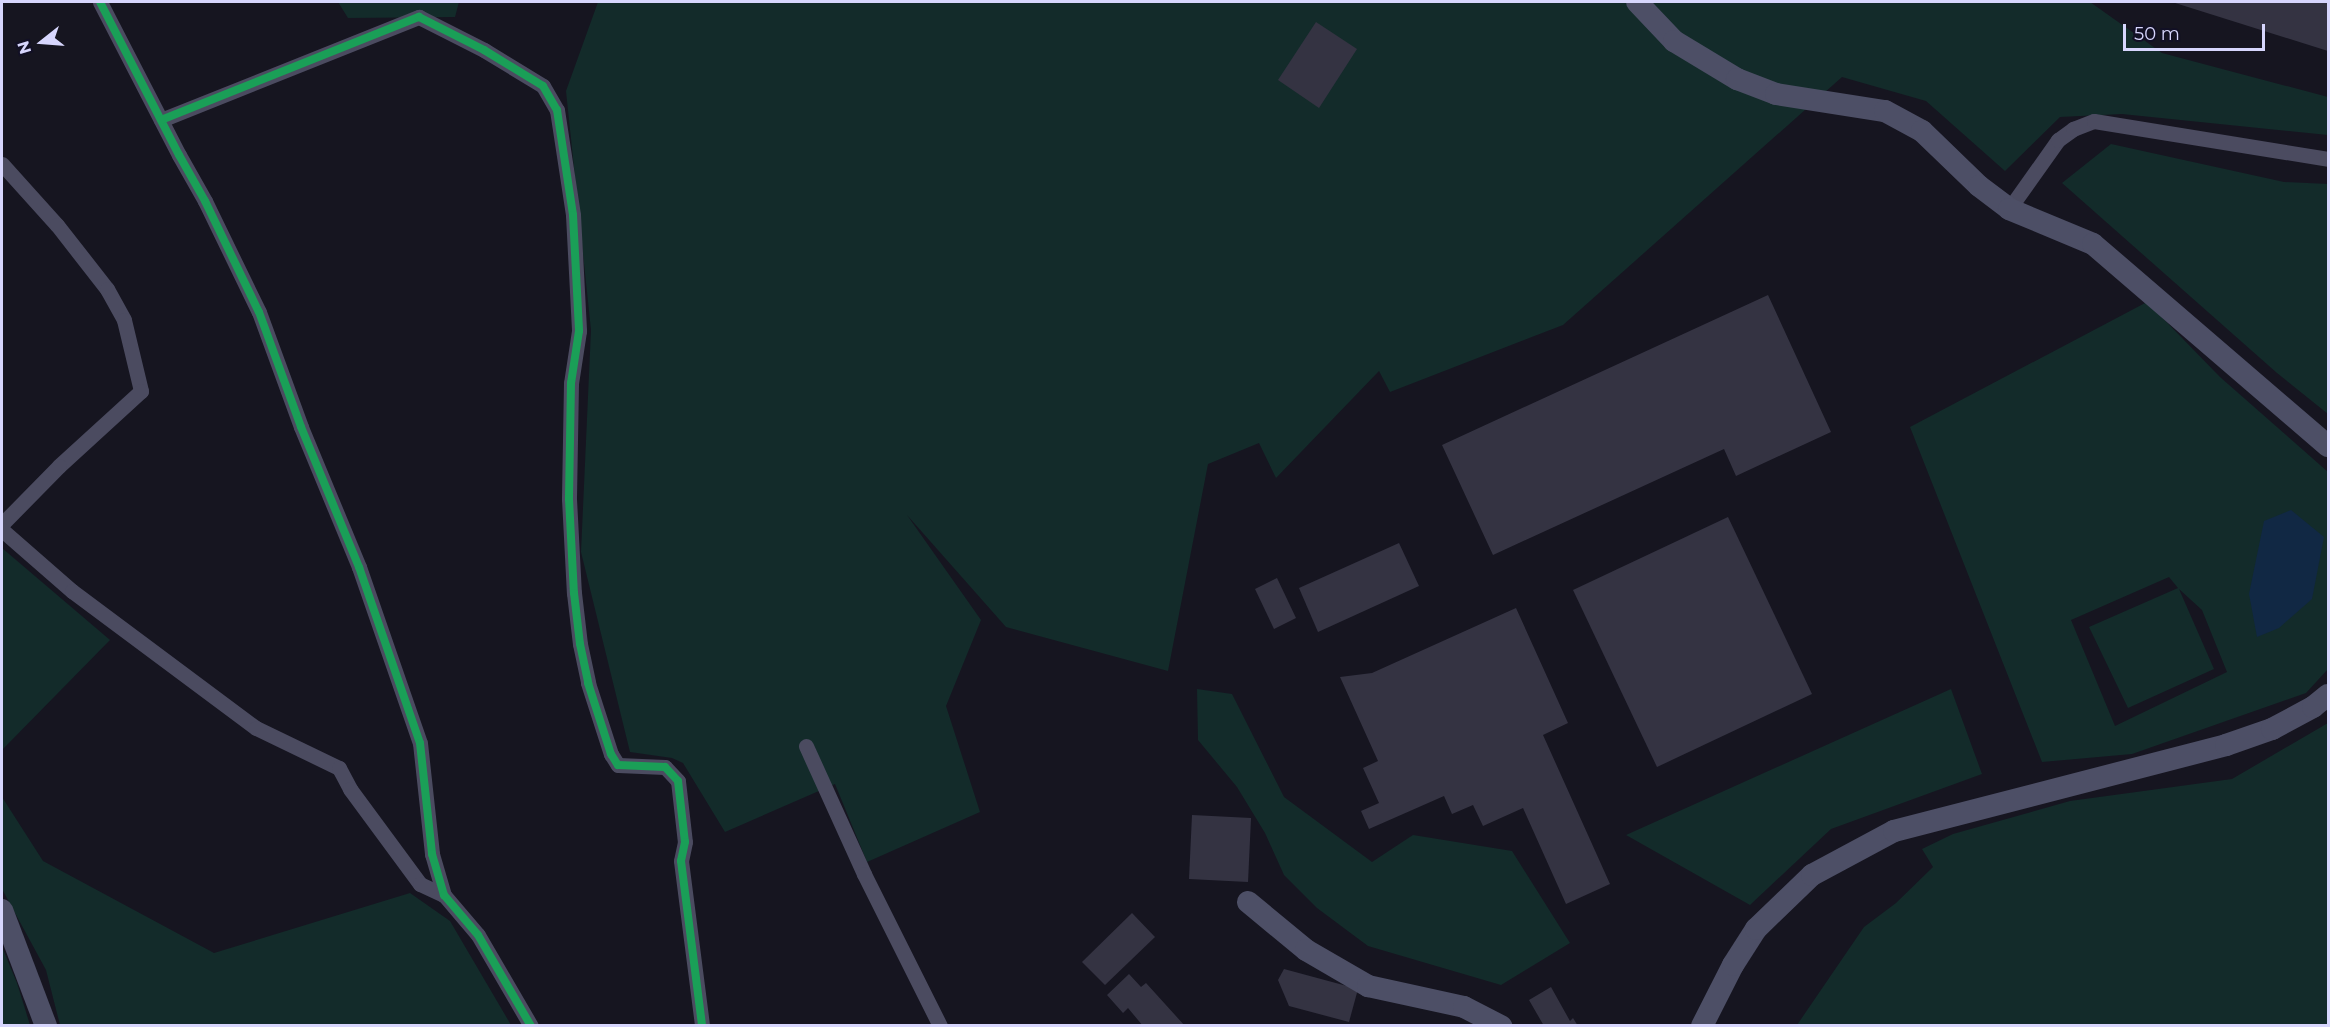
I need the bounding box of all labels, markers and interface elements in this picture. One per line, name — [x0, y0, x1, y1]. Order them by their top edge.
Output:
north arrow — [12, 12, 72, 72]
scale bar — [2126, 12, 2268, 50]
text: 50 m — [2134, 23, 2180, 45]
text: N — [13, 38, 35, 56]

